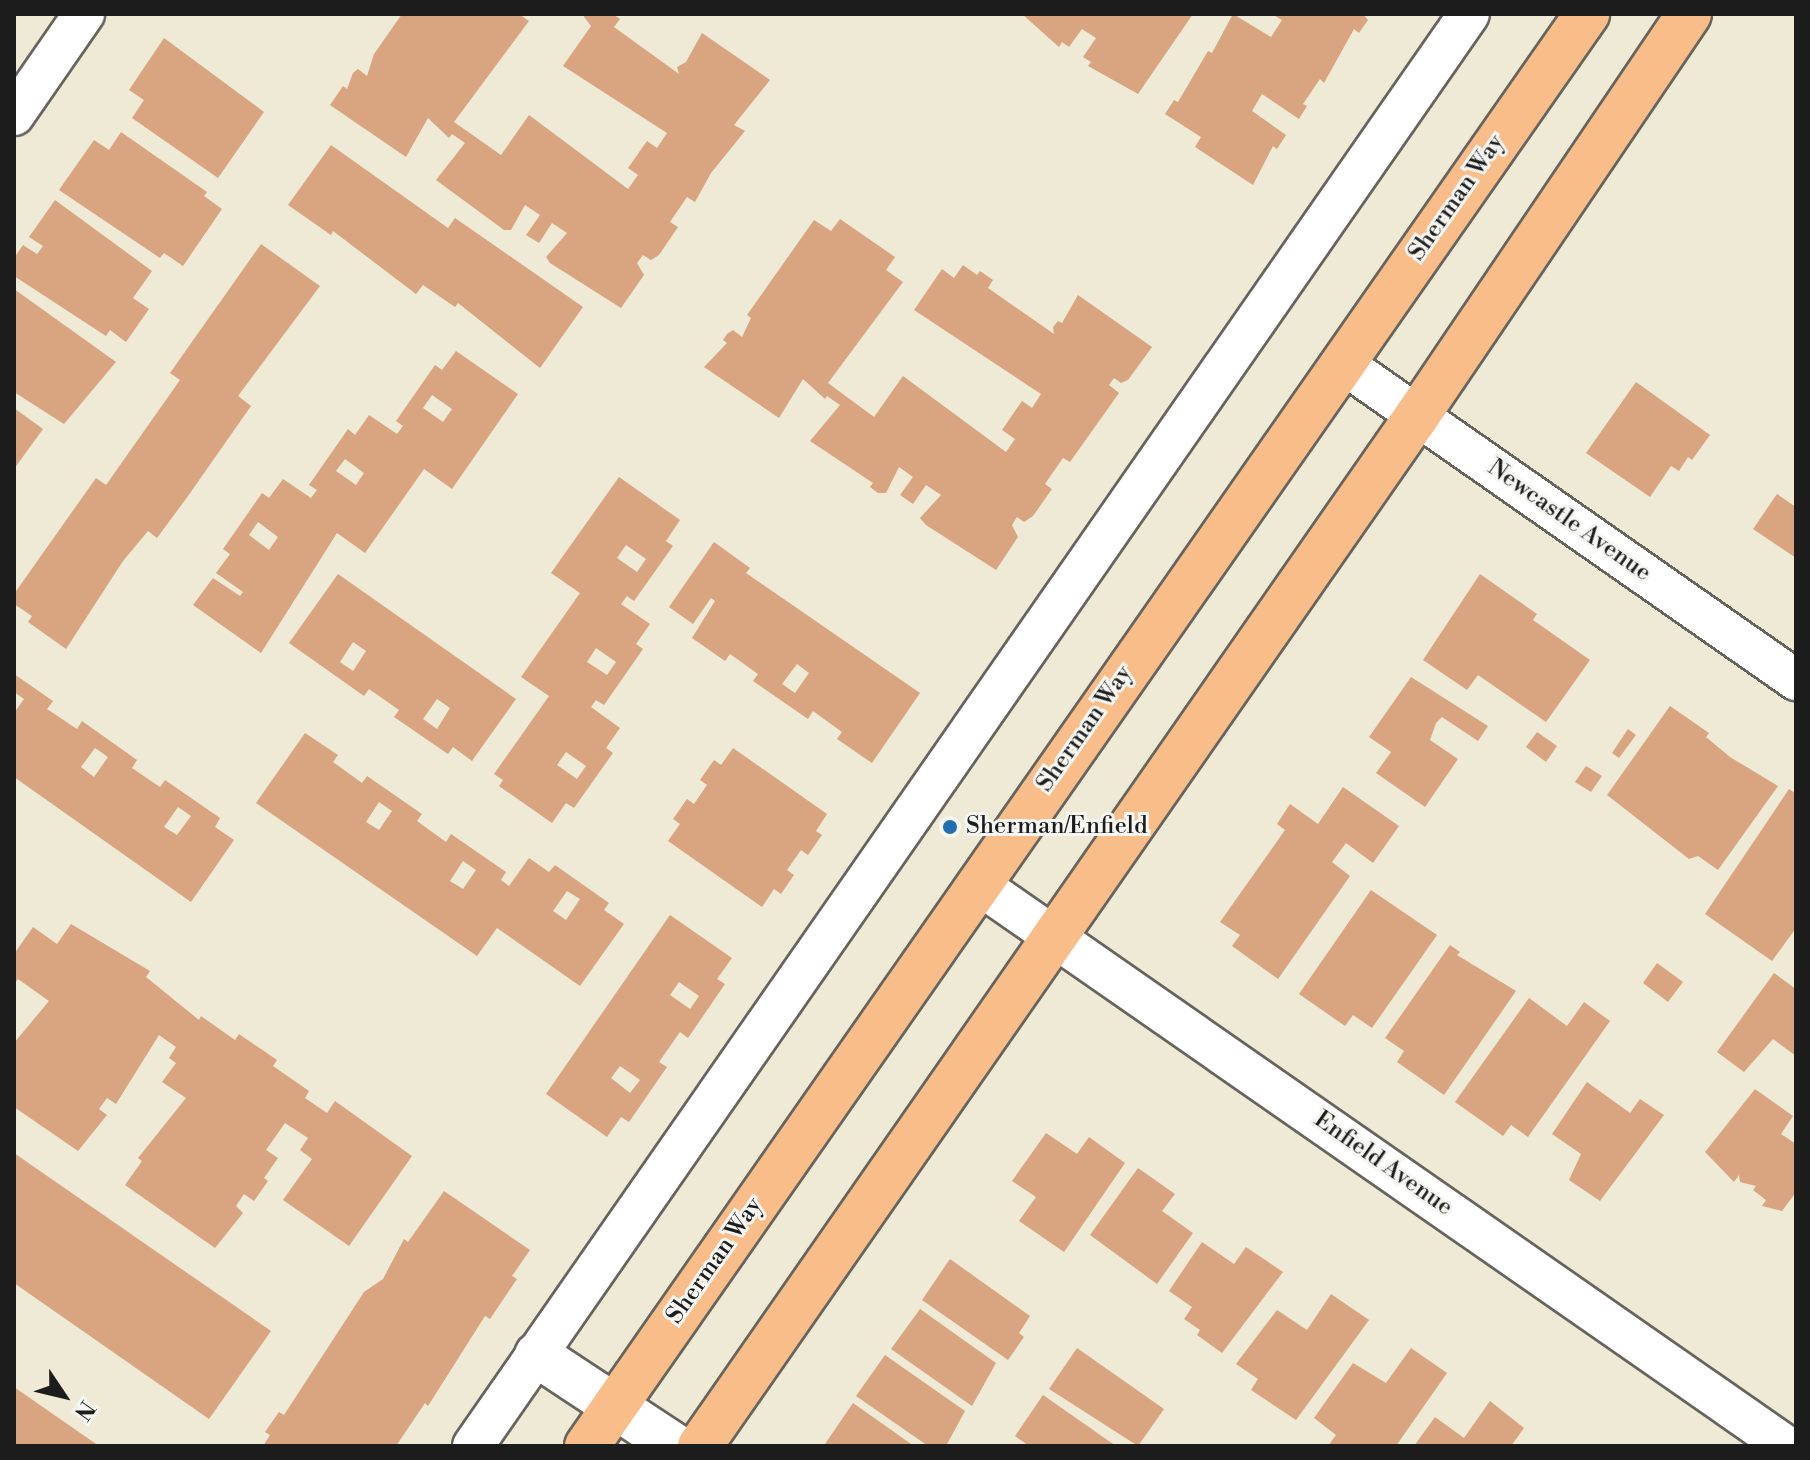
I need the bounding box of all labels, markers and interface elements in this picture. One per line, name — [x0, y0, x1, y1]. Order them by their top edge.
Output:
street label: Sherman Way — [1403, 129, 1511, 267]
street label: Newcastle Avenue — [1482, 454, 1656, 588]
street label: Sherman Way — [1031, 660, 1139, 798]
place label: Sherman/Enfield — [966, 813, 1148, 841]
marker: Sherman/Enfield — [941, 818, 959, 836]
street label: Enfield Avenue — [1308, 1106, 1458, 1222]
street label: Sherman Way — [661, 1192, 769, 1330]
north arrow — [24, 1356, 104, 1436]
text: N — [68, 1395, 100, 1425]

